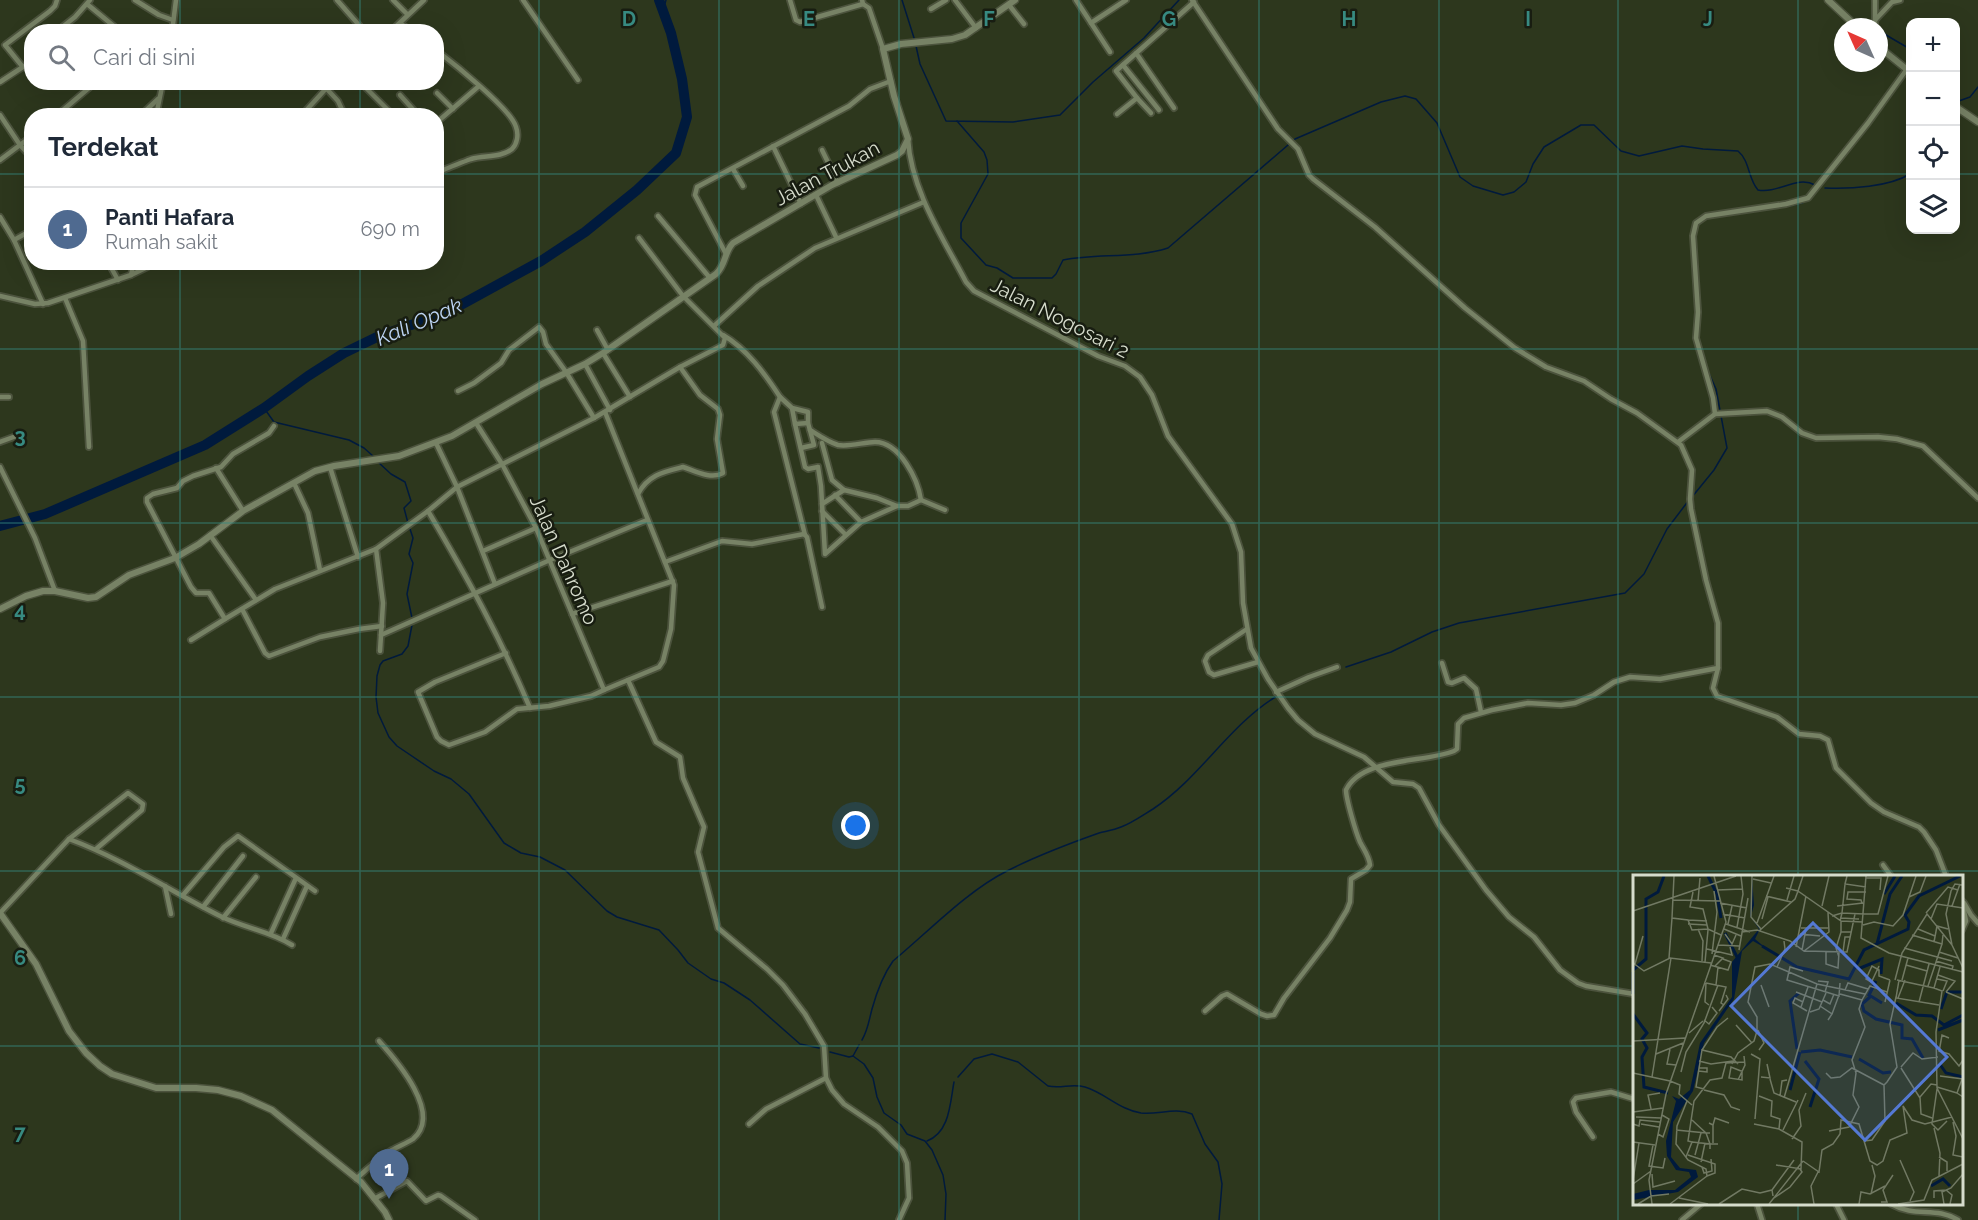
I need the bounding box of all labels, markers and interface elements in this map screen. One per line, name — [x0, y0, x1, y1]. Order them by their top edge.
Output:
text: D — [622, 7, 636, 31]
text: E — [803, 7, 815, 31]
text: F — [983, 7, 995, 31]
text: G — [1162, 7, 1176, 31]
text: H — [1342, 7, 1356, 31]
text: I — [1525, 7, 1531, 31]
text: J — [1703, 7, 1713, 31]
north arrow — [1834, 18, 1888, 72]
map controls — [1906, 18, 1960, 234]
button: + — [1906, 18, 1960, 72]
search box — [24, 24, 444, 90]
icon: search — [45, 41, 78, 74]
text: Cari di sini — [93, 44, 195, 70]
button: − — [1906, 72, 1960, 126]
button: locate — [1906, 126, 1960, 180]
text: Terdekat — [48, 132, 159, 162]
street label: Jalan Trukan — [770, 135, 884, 211]
button: layers — [1906, 180, 1960, 234]
text: Panti Hafara — [105, 204, 234, 230]
text: 1 — [63, 217, 72, 241]
text: 690 m — [361, 217, 420, 241]
text: Rumah sakit — [105, 230, 218, 254]
street label: Jalan Nogosari 2 — [987, 273, 1133, 363]
water label: Kali Opak — [372, 292, 466, 351]
text: 3 — [14, 424, 26, 448]
street label: Jalan Dahromo — [525, 492, 603, 629]
text: 4 — [14, 598, 26, 622]
text: 5 — [14, 772, 26, 796]
your location — [841, 811, 870, 840]
inset map — [1633, 875, 1963, 1205]
text: 6 — [14, 946, 26, 970]
text: 7 — [14, 1121, 26, 1145]
pin: 1 — [370, 1150, 408, 1199]

